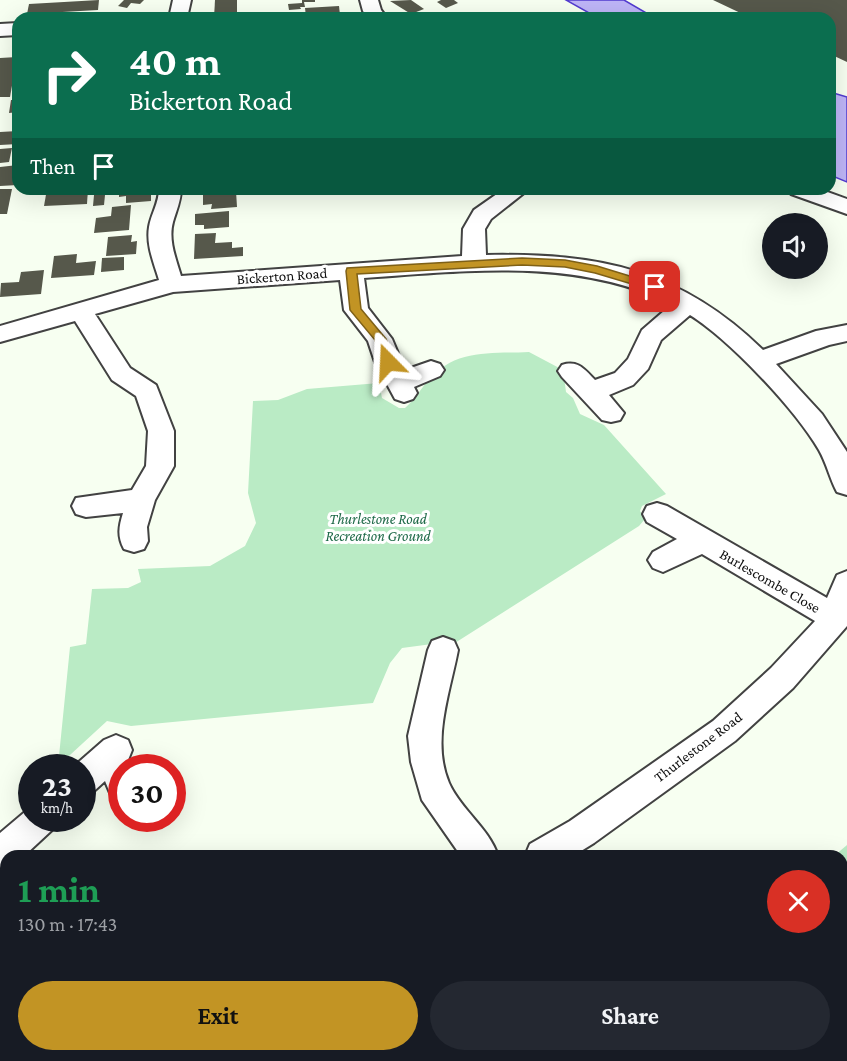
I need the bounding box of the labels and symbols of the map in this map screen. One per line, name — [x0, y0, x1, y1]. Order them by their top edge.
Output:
pin — [629, 261, 680, 312]
street label: Bickerton Road — [236, 265, 328, 287]
position arrow — [356, 330, 420, 394]
park label: Thurlestone Road Recreation Ground — [325, 511, 431, 544]
street label: Burlescombe Close — [717, 546, 823, 616]
street label: Thurlestone Road — [651, 709, 745, 785]
speed limit sign: 30 — [108, 754, 186, 832]

